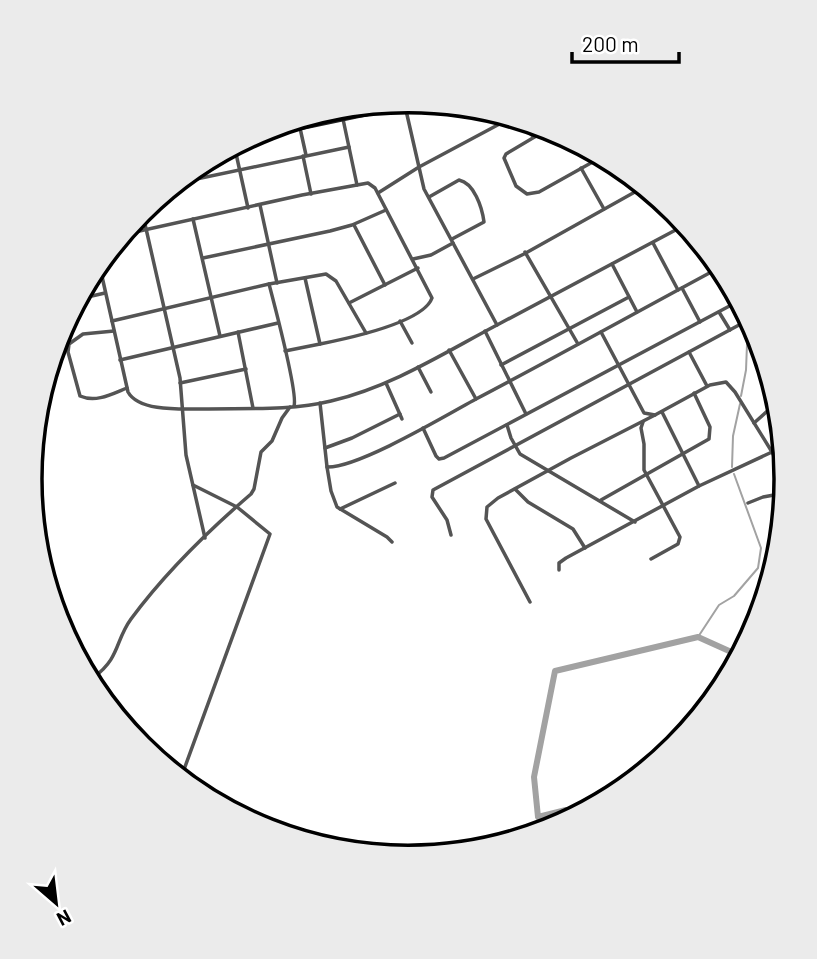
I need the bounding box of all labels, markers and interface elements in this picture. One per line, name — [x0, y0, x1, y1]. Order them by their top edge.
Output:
scale bar — [572, 21, 679, 65]
text: 200 m — [582, 31, 639, 56]
north arrow — [21, 868, 91, 938]
text: N — [53, 905, 75, 932]

